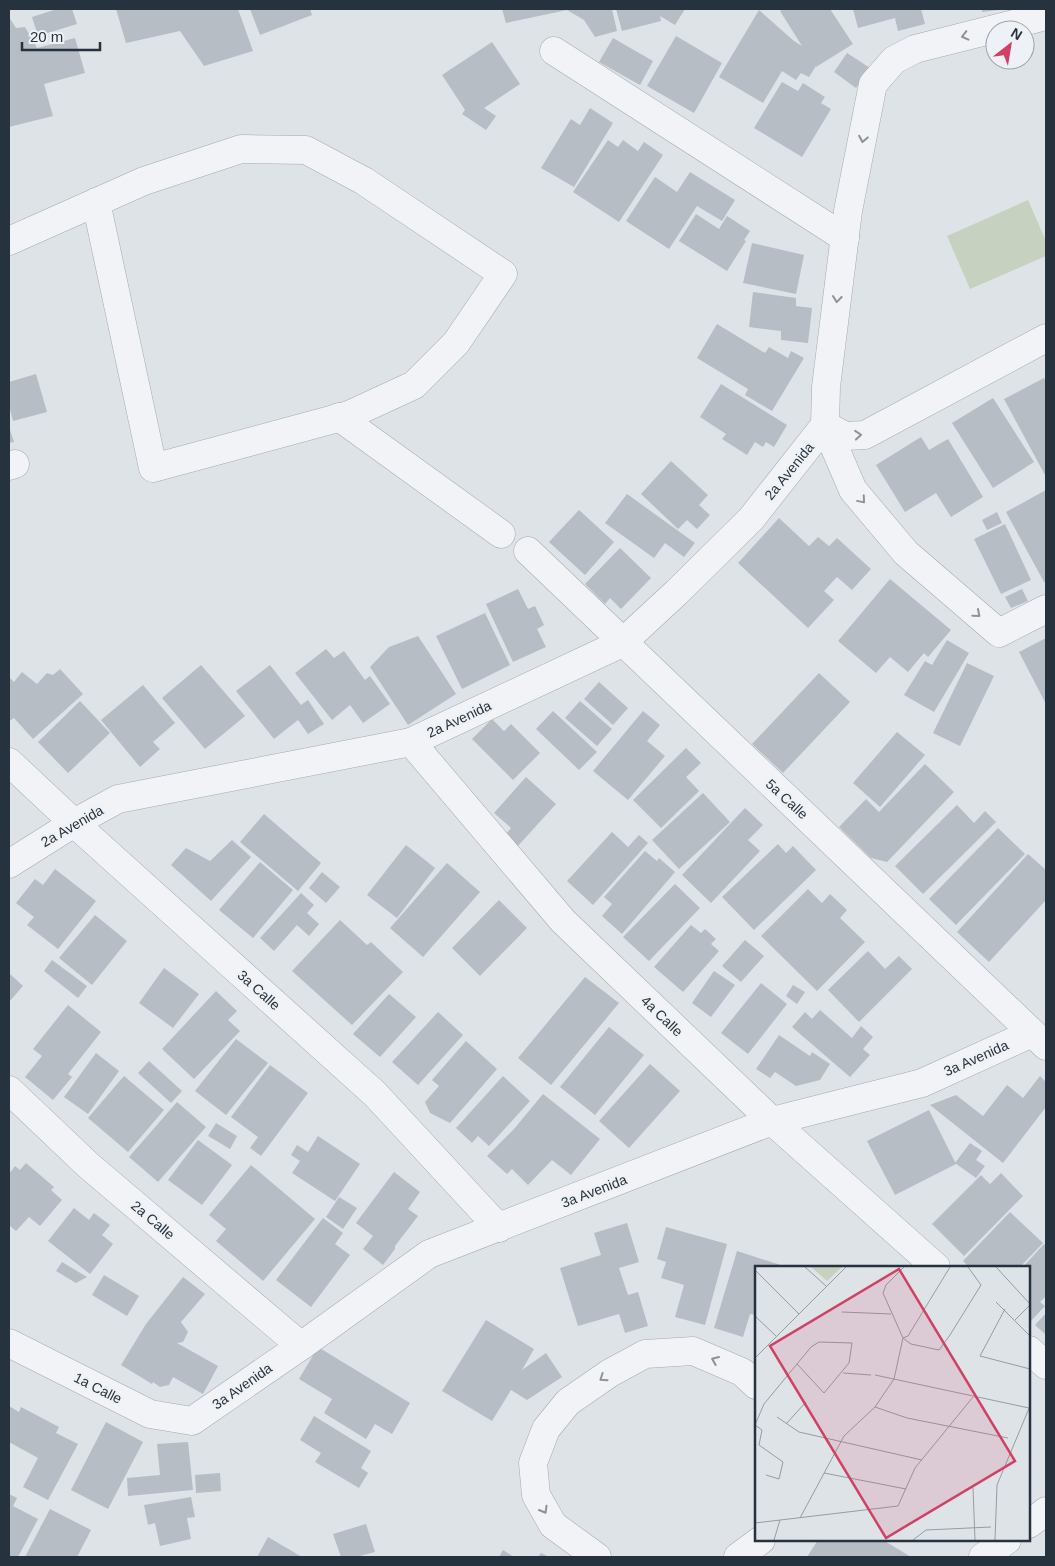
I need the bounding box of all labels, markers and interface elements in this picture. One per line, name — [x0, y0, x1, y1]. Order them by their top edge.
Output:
scale bar — [22, 20, 100, 52]
north arrow — [985, 20, 1035, 70]
text: N — [1008, 24, 1025, 43]
text: 20 m — [30, 28, 63, 45]
one-way arrow — [961, 31, 969, 41]
one-way arrow — [858, 134, 868, 143]
one-way arrow — [832, 295, 843, 303]
one-way arrow — [854, 430, 862, 441]
street label: 2a Avenida — [761, 439, 817, 503]
one-way arrow — [856, 494, 864, 503]
one-way arrow — [972, 608, 981, 617]
street label: 2a Avenida — [424, 697, 494, 741]
street label: 5a Calle — [763, 776, 811, 823]
street label: 2a Avenida — [38, 802, 106, 850]
street label: 3a Calle — [235, 967, 284, 1013]
street label: 4a Calle — [638, 992, 686, 1040]
street label: 3a Avenida — [941, 1037, 1011, 1079]
street label: 3a Avenida — [559, 1171, 629, 1211]
street label: 2a Calle — [128, 1197, 178, 1243]
inset map — [755, 1266, 1030, 1541]
one-way arrow — [711, 1356, 720, 1367]
street label: 3a Avenida — [209, 1360, 275, 1412]
street label: 1a Calle — [71, 1369, 125, 1407]
one-way arrow — [599, 1372, 608, 1382]
one-way arrow — [538, 1504, 548, 1513]

